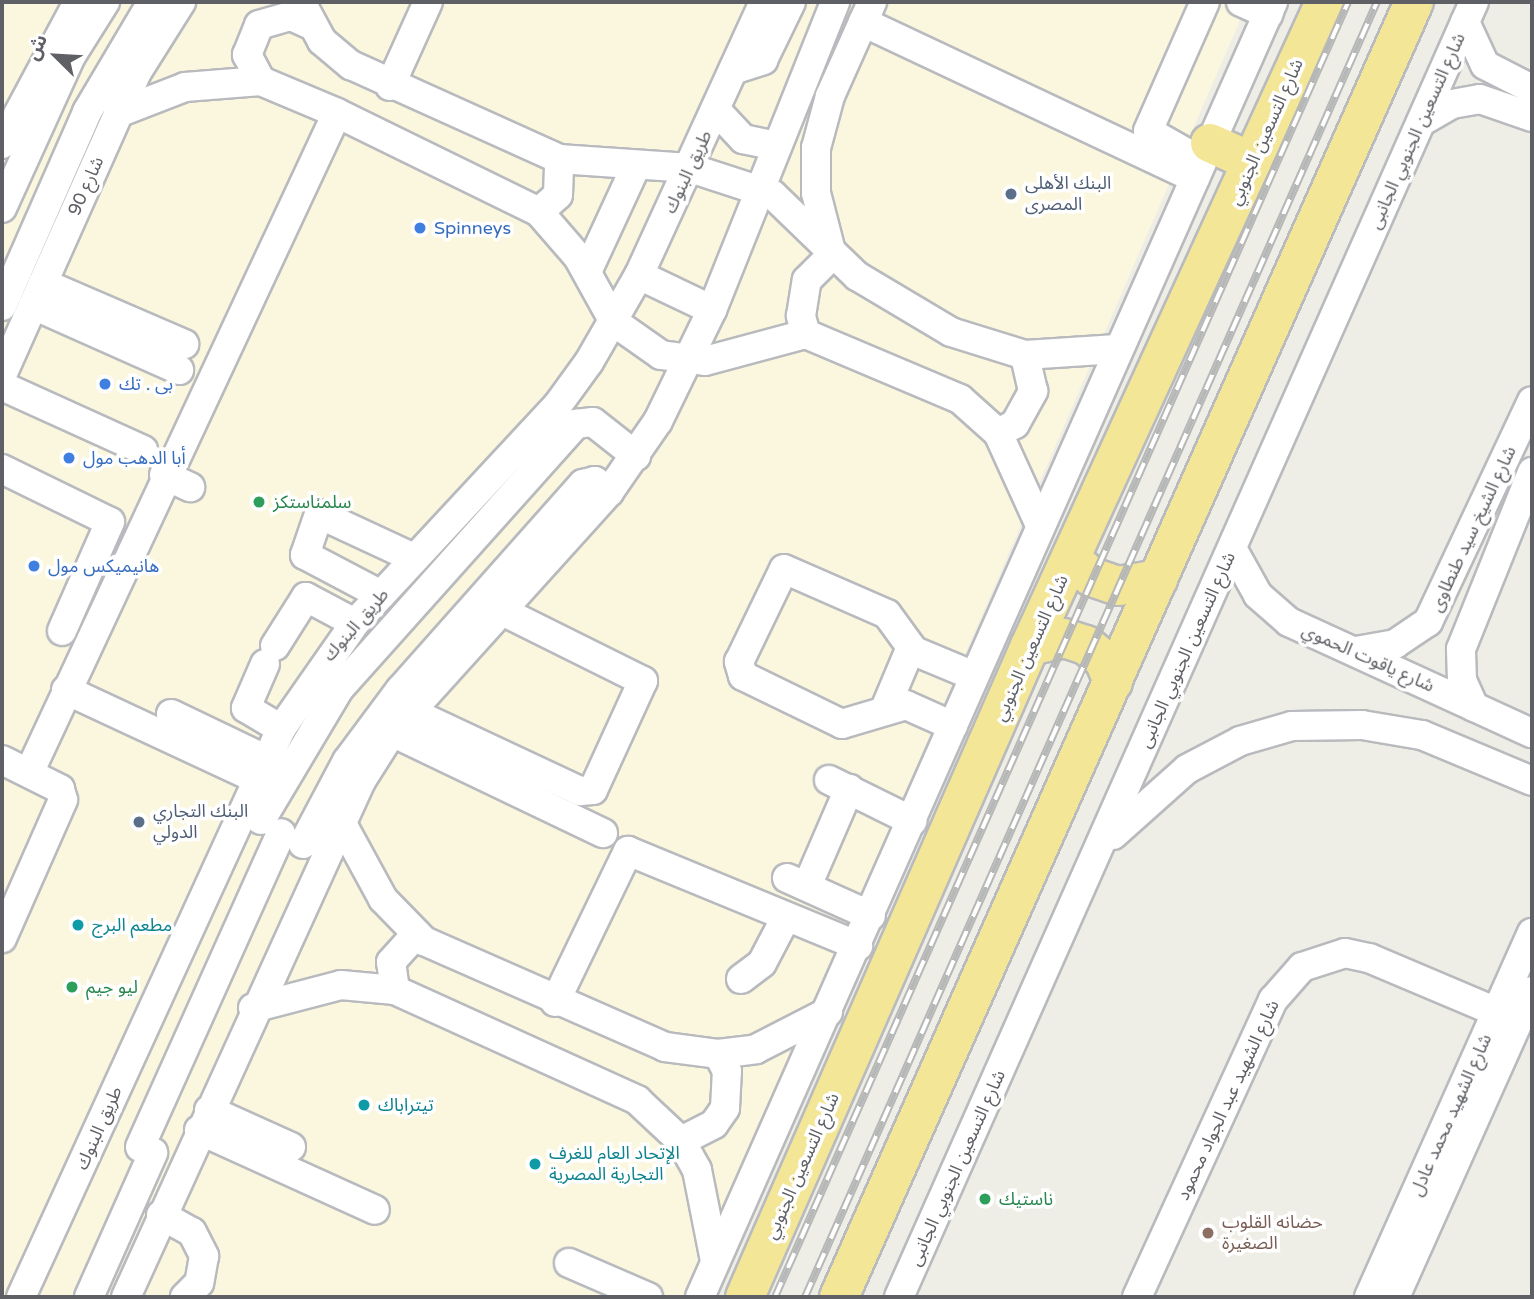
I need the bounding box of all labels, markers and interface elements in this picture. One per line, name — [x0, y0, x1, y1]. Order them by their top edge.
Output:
north arrow — [21, 21, 91, 91]
street label: شارع التسعين الجنوبي الجانبى — [1364, 30, 1470, 232]
text: ش — [21, 31, 52, 64]
street label: شارع التسعين الجنوبي — [1224, 56, 1308, 208]
street label: طريق البنوك — [659, 127, 717, 217]
street label: شارع 90 — [63, 153, 109, 219]
place label: البنك الأهلى المصرى — [1025, 173, 1111, 216]
marker: البنك الأهلى المصرى — [1003, 186, 1019, 202]
place label: Spinneys — [434, 217, 511, 239]
marker: Spinneys — [412, 220, 428, 236]
place label: بى . تك — [119, 373, 173, 395]
marker: بى . تك — [97, 376, 113, 392]
street label: شارع الشيخ سيد طنطاوى — [1425, 443, 1521, 615]
place label: أبا الدهب مول — [83, 447, 186, 469]
marker: أبا الدهب مول — [61, 450, 77, 466]
place label: سلمناستكز — [273, 491, 351, 513]
marker: سلمناستكز — [251, 494, 267, 510]
street label: شارع التسعين الجنوبي الجانبى — [1134, 549, 1240, 751]
place label: هانيميكس مول — [48, 555, 159, 577]
marker: هانيميكس مول — [26, 558, 42, 574]
street label: شارع التسعين الجنوبي — [989, 572, 1073, 724]
street label: طريق البنوك — [319, 584, 393, 666]
street label: شارع ياقوت الحموي — [1299, 619, 1437, 697]
place label: البنك التجاري الدولي — [153, 801, 248, 844]
marker: البنك التجاري الدولي — [131, 814, 147, 830]
place label: مطعم البرج — [92, 914, 172, 936]
marker: مطعم البرج — [70, 917, 86, 933]
place label: ليو جيم — [86, 976, 138, 998]
marker: ليو جيم — [64, 979, 80, 995]
street label: شارع الشهيد عبد الجواد محمود — [1172, 996, 1284, 1204]
street label: شارع الشهيد محمد عادل — [1406, 1031, 1496, 1199]
street label: شارع التسعين الجنوبي الجانبى — [904, 1067, 1010, 1269]
street label: طريق البنوك — [71, 1083, 127, 1173]
street label: شارع التسعين الجنوبي — [760, 1090, 844, 1242]
place label: تيتراباك — [378, 1094, 434, 1116]
marker: تيتراباك — [356, 1097, 372, 1113]
place label: الإتحاد العام للغرف التجارية المصرية — [549, 1143, 680, 1186]
marker: الإتحاد العام للغرف التجارية المصرية — [527, 1156, 543, 1172]
place label: ناستيك — [999, 1188, 1053, 1210]
marker: ناستيك — [977, 1191, 993, 1207]
place label: حضانه القلوب الصغيرة — [1222, 1212, 1323, 1254]
marker: حضانه القلوب الصغيرة — [1200, 1225, 1216, 1241]

